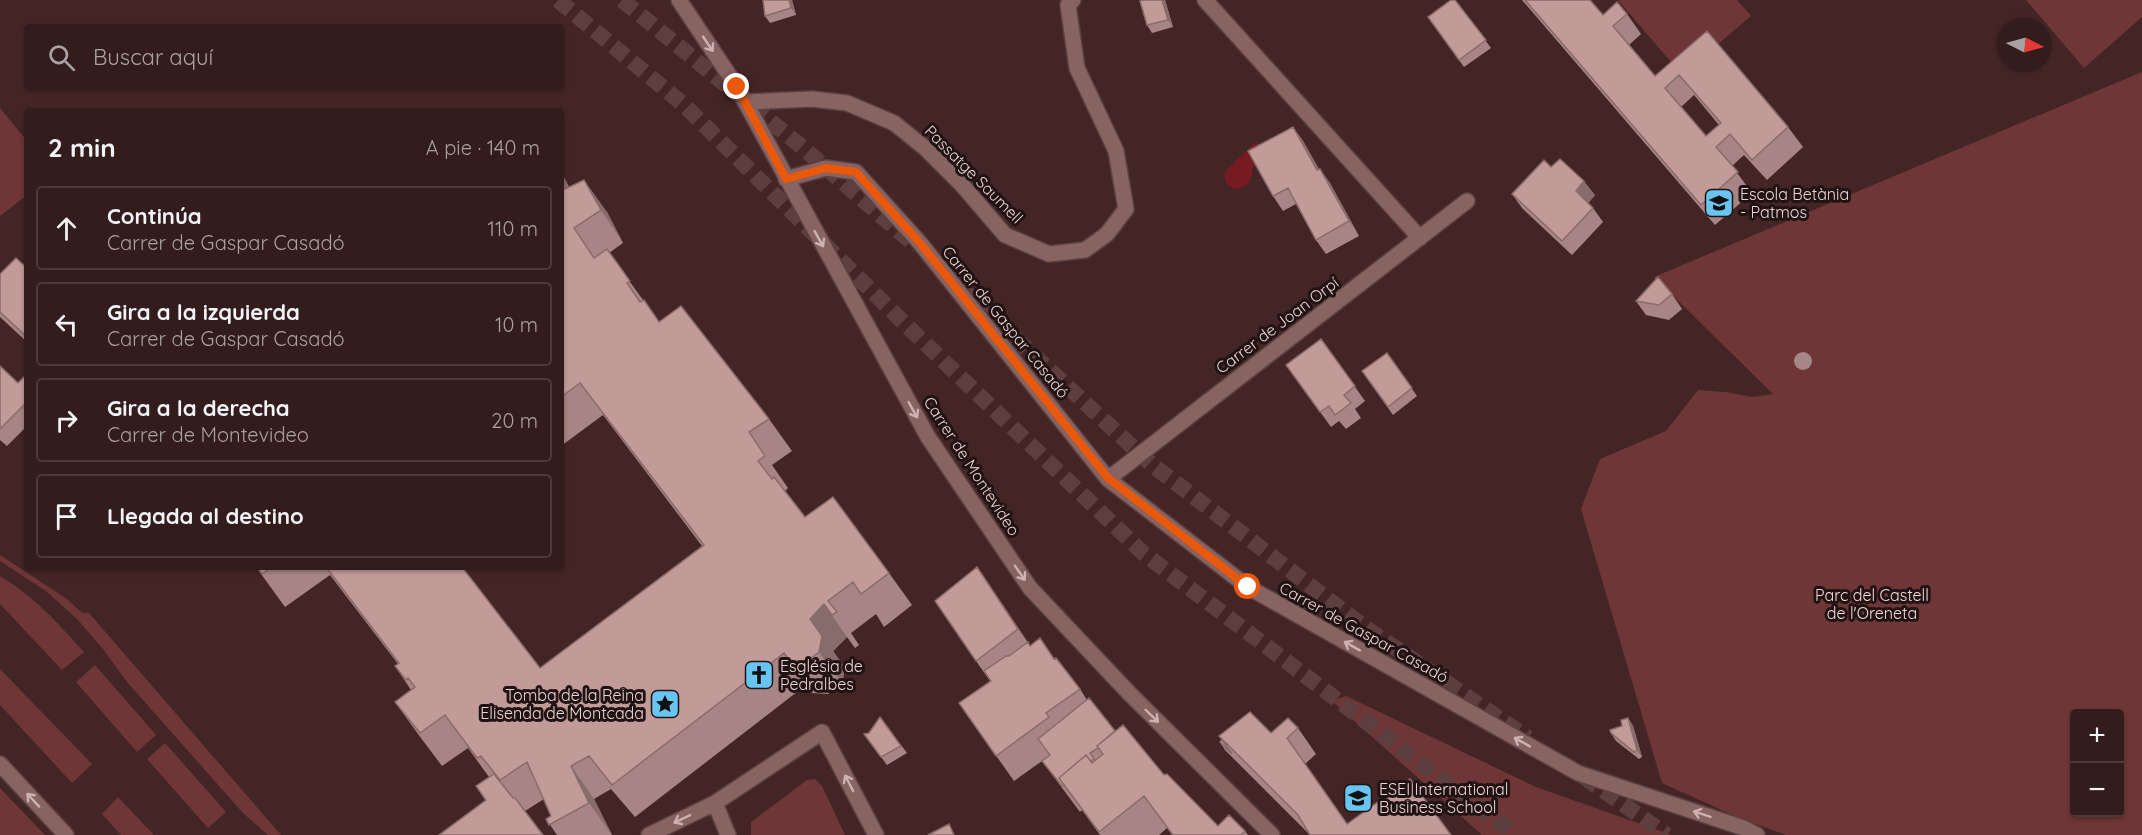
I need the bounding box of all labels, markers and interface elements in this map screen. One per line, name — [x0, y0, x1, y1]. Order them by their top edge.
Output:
north arrow — [1998, 18, 2052, 72]
search box — [24, 24, 564, 90]
one-way arrow — [702, 35, 714, 51]
icon: search — [45, 41, 78, 74]
text: Buscar aquí — [93, 43, 213, 71]
route end — [723, 73, 749, 99]
street label: Passatge Saumell — [921, 121, 1027, 227]
text: 2 min — [48, 131, 116, 164]
text: A pie · 140 m — [426, 135, 540, 160]
place label: Escola Betània - Patmos — [1740, 184, 1849, 222]
school or university icon: Escola Betània - Patmos — [1703, 187, 1735, 219]
text: Continúa — [107, 202, 202, 230]
icon: ahead — [50, 212, 83, 245]
text: 110 m — [488, 216, 538, 241]
text: Carrer de Gaspar Casadó — [107, 230, 345, 255]
one-way arrow — [813, 230, 825, 247]
street label: Carrer de Gaspar Casadó — [938, 242, 1074, 402]
street label: Carrer de Joan Orpí — [1212, 272, 1343, 378]
text: Gira a la izquierda — [107, 298, 300, 326]
icon: left — [50, 308, 83, 341]
text: 10 m — [495, 312, 538, 337]
text: Carrer de Gaspar Casadó — [107, 326, 345, 351]
street label: Carrer de Montevideo — [920, 393, 1024, 539]
text: Gira a la derecha — [107, 394, 290, 422]
one-way arrow — [908, 401, 920, 418]
icon: right — [50, 404, 83, 437]
text: 20 m — [491, 408, 538, 433]
text: Carrer de Montevideo — [107, 422, 309, 447]
icon: arrive — [50, 500, 83, 533]
text: Llegada al destino — [107, 502, 304, 530]
one-way arrow — [1014, 565, 1026, 581]
route start — [1234, 573, 1260, 599]
street label: Carrer de Gaspar Casadó — [1276, 577, 1452, 687]
park label: Parc del Castell de l'Oreneta — [1815, 585, 1929, 623]
one-way arrow — [1344, 639, 1361, 651]
place label: Església de Pedralbes — [780, 656, 863, 694]
church icon: Església de Pedralbes — [743, 659, 775, 691]
place label: Tomba de la Reina Elisenda de Montcada — [480, 685, 644, 723]
place icon: Tomba de la Reina Elisenda de Montcada — [649, 688, 681, 720]
one-way arrow — [1145, 709, 1160, 723]
map controls — [2070, 709, 2124, 817]
button: + — [2070, 709, 2124, 763]
one-way arrow — [1514, 735, 1531, 747]
button: − — [2070, 763, 2124, 817]
one-way arrow — [843, 775, 855, 792]
place label: ESEI International Business School — [1379, 779, 1508, 817]
school or university icon: ESEI International Business School — [1342, 782, 1374, 814]
one-way arrow — [26, 792, 40, 807]
one-way arrow — [1693, 808, 1712, 819]
one-way arrow — [674, 813, 692, 825]

